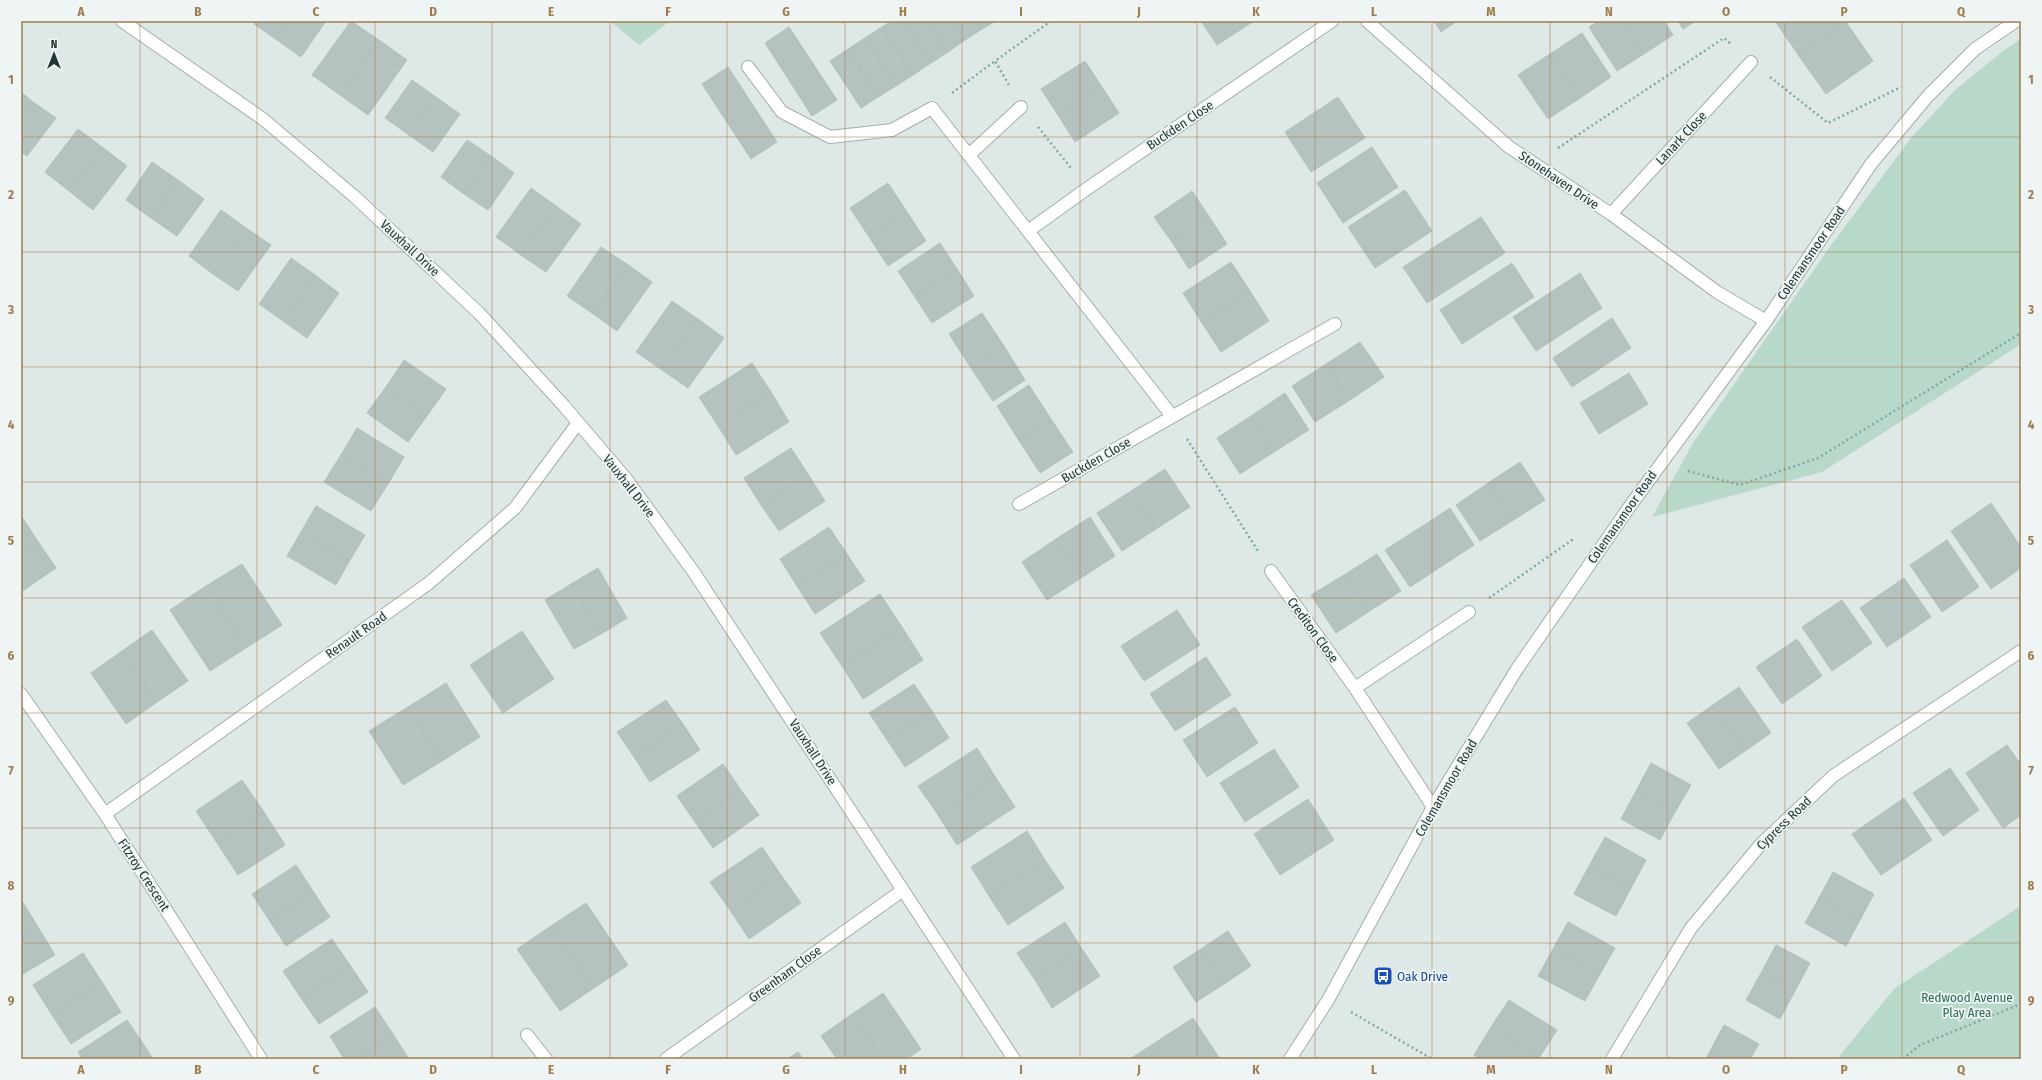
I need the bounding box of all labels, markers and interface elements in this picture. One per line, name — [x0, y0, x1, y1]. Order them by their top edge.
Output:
text: A — [76, 4, 85, 19]
text: B — [194, 4, 202, 19]
text: C — [313, 4, 320, 19]
text: D — [429, 4, 437, 19]
text: E — [548, 4, 554, 19]
text: F — [665, 4, 671, 19]
text: G — [782, 4, 790, 19]
text: H — [899, 4, 907, 19]
text: I — [1019, 4, 1023, 19]
text: J — [1136, 4, 1141, 19]
text: K — [1252, 4, 1260, 19]
text: L — [1371, 4, 1377, 19]
text: M — [1486, 4, 1496, 19]
text: N — [1605, 4, 1613, 19]
text: O — [1722, 4, 1730, 19]
text: P — [1840, 4, 1848, 19]
text: Q — [1957, 4, 1966, 19]
north arrow — [34, 34, 74, 74]
text: N — [51, 38, 57, 51]
text: 1 — [8, 72, 14, 87]
text: 1 — [2028, 72, 2034, 87]
street label: Buckden Close — [1144, 97, 1216, 153]
street label: Lanark Close — [1652, 108, 1710, 168]
street label: Stonehaven Drive — [1516, 148, 1602, 212]
text: 2 — [7, 187, 14, 202]
text: 2 — [2027, 187, 2034, 202]
street label: Colemansmoor Road — [1774, 203, 1848, 303]
street label: Vauxhall Drive — [377, 217, 443, 279]
text: 3 — [7, 302, 14, 317]
text: 3 — [2027, 302, 2034, 317]
text: 4 — [8, 417, 15, 432]
text: 4 — [2028, 417, 2035, 432]
street label: Buckden Close — [1059, 434, 1133, 486]
street label: Vauxhall Drive — [600, 452, 658, 520]
street label: Colemansmoor Road — [1584, 468, 1660, 566]
text: 5 — [8, 533, 14, 548]
text: 5 — [2028, 533, 2034, 548]
street label: Crediton Close — [1284, 595, 1342, 665]
street label: Renault Road — [323, 608, 389, 662]
text: 6 — [8, 648, 15, 663]
text: 6 — [2028, 648, 2035, 663]
street label: Vauxhall Drive — [786, 716, 840, 788]
street label: Colemansmoor Road — [1412, 737, 1480, 839]
text: 7 — [8, 763, 14, 778]
text: 7 — [2028, 763, 2034, 778]
street label: Cypress Road — [1754, 793, 1814, 853]
street label: Fitzroy Crescent — [115, 836, 173, 915]
text: 8 — [8, 878, 15, 893]
text: 8 — [2028, 878, 2035, 893]
street label: Greenham Close — [746, 943, 824, 1005]
bus stop icon: Oak Drive — [1372, 965, 1394, 987]
place label: Oak Drive — [1397, 969, 1448, 984]
park label: Redwood Avenue Play Area — [1921, 990, 2013, 1020]
text: 9 — [8, 993, 15, 1008]
text: 9 — [2028, 993, 2035, 1008]
text: A — [76, 1062, 85, 1077]
text: B — [194, 1062, 202, 1077]
text: C — [313, 1062, 320, 1077]
text: D — [429, 1062, 437, 1077]
text: E — [548, 1062, 554, 1077]
text: F — [665, 1062, 671, 1077]
text: G — [782, 1062, 790, 1077]
text: H — [899, 1062, 907, 1077]
text: I — [1019, 1062, 1023, 1077]
text: J — [1136, 1062, 1141, 1077]
text: K — [1252, 1062, 1260, 1077]
text: L — [1371, 1062, 1377, 1077]
text: M — [1486, 1062, 1496, 1077]
text: N — [1605, 1062, 1613, 1077]
text: O — [1722, 1062, 1730, 1077]
text: P — [1840, 1062, 1848, 1077]
text: Q — [1957, 1062, 1966, 1077]

